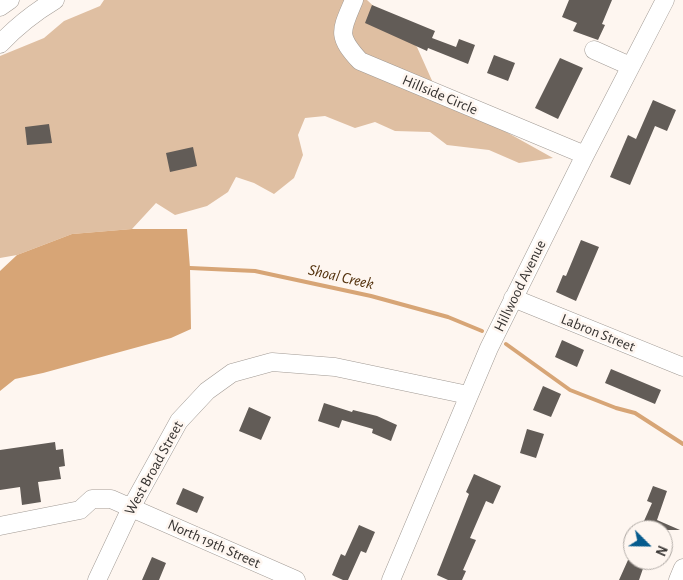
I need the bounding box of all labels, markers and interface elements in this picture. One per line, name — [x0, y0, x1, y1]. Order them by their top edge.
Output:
street label: Hillside Circle — [400, 71, 480, 119]
street label: Hillwood Avenue — [490, 237, 550, 335]
water label: Shoal Creek — [306, 260, 376, 294]
street label: Labron Street — [558, 310, 638, 356]
street label: West Broad Street — [121, 418, 187, 518]
street label: North 19th Street — [165, 516, 263, 572]
north arrow — [623, 520, 673, 570]
text: N — [653, 543, 669, 558]

